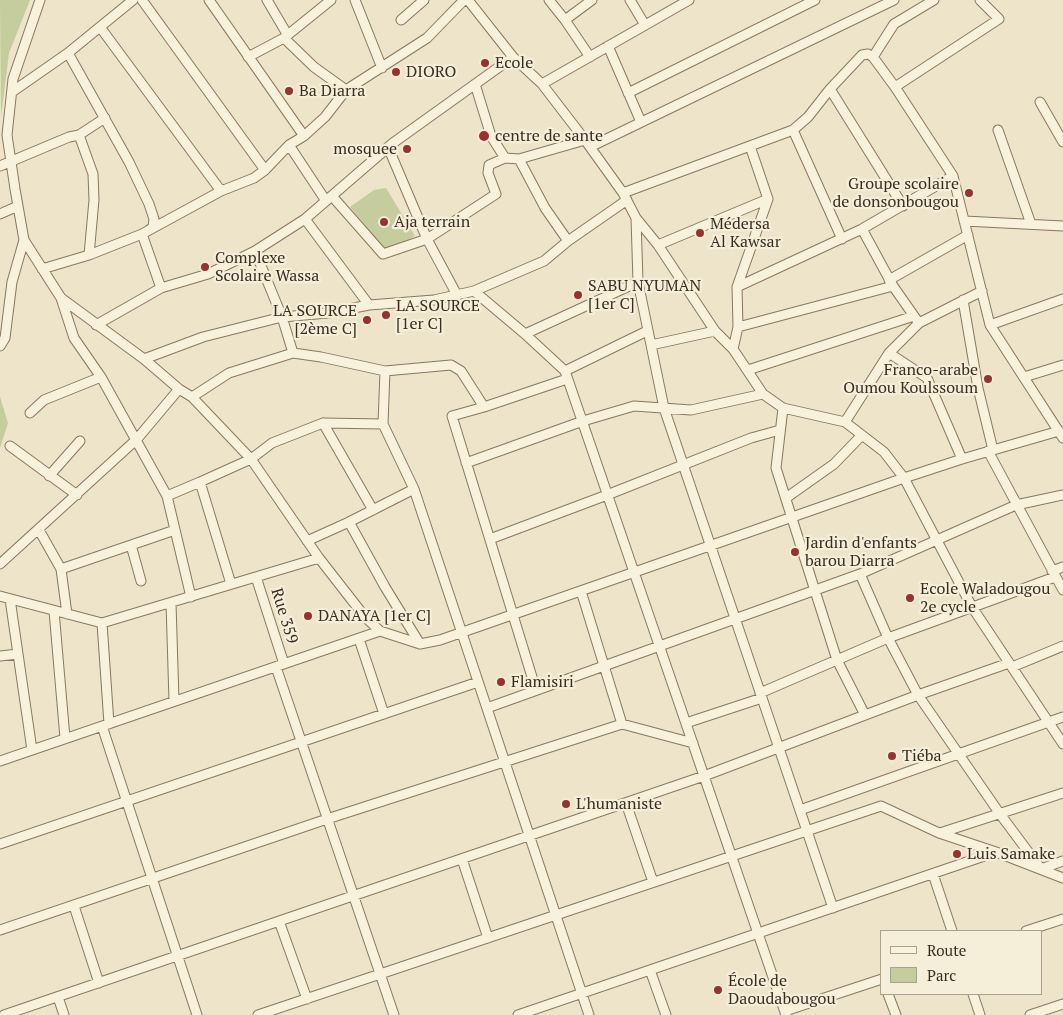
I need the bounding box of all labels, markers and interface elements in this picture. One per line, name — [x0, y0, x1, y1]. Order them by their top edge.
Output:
place label: Ecole — [495, 53, 533, 73]
marker: Ecole — [479, 57, 491, 69]
place label: DIORO — [406, 62, 456, 82]
marker: DIORO — [390, 66, 402, 78]
place label: Ba Diarra — [299, 81, 365, 101]
marker: Ba Diarra — [283, 85, 295, 97]
place label: centre de sante — [495, 126, 603, 146]
marker: centre de sante — [477, 129, 491, 143]
place label: mosquee — [333, 139, 397, 159]
marker: mosquee — [401, 143, 413, 155]
place label: Groupe scolaire de donsonbougou — [832, 174, 959, 212]
marker: Groupe scolaire de donsonbougou — [963, 187, 975, 199]
place label: Aja terrain — [394, 212, 470, 232]
place label: Médersa Al Kawsar — [710, 214, 781, 252]
marker: Aja terrain — [378, 216, 390, 228]
marker: Médersa Al Kawsar — [694, 227, 706, 239]
place label: Complexe Scolaire Wassa — [215, 248, 319, 286]
marker: Complexe Scolaire Wassa — [199, 261, 211, 273]
place label: SABU NYUMAN [1er C] — [588, 276, 701, 314]
marker: SABU NYUMAN [1er C] — [572, 289, 584, 301]
place label: LA SOURCE [1er C] — [396, 296, 480, 334]
place label: LA SOURCE [2ème C] — [273, 301, 357, 339]
marker: LA SOURCE [1er C] — [380, 309, 392, 321]
marker: LA SOURCE [2ème C] — [361, 314, 373, 326]
place label: Franco-arabe Oumou Koulssoum — [843, 360, 978, 398]
marker: Franco-arabe Oumou Koulssoum — [982, 373, 994, 385]
place label: Jardin d'enfants barou Diarra — [805, 533, 917, 571]
marker: Jardin d'enfants barou Diarra — [789, 546, 801, 558]
place label: Ecole Waladougou 2e cycle — [920, 579, 1050, 617]
street label: Rue 359 — [267, 586, 301, 646]
marker: Ecole Waladougou 2e cycle — [904, 592, 916, 604]
place label: DANAYA [1er C] — [318, 606, 431, 626]
marker: DANAYA [1er C] — [302, 610, 314, 622]
place label: Flamisiri — [511, 672, 574, 692]
marker: Flamisiri — [495, 676, 507, 688]
place label: Tiéba — [902, 746, 942, 766]
marker: Tiéba — [886, 750, 898, 762]
place label: L'humaniste — [576, 794, 662, 814]
marker: L'humaniste — [560, 798, 572, 810]
place label: Luis Samake — [967, 844, 1055, 864]
marker: Luis Samake — [951, 848, 963, 860]
legend — [880, 930, 1043, 995]
text: Route — [927, 940, 966, 960]
text: Parc — [927, 965, 956, 985]
place label: École de Daoudabougou — [728, 971, 836, 1009]
marker: École de Daoudabougou — [712, 984, 724, 996]

